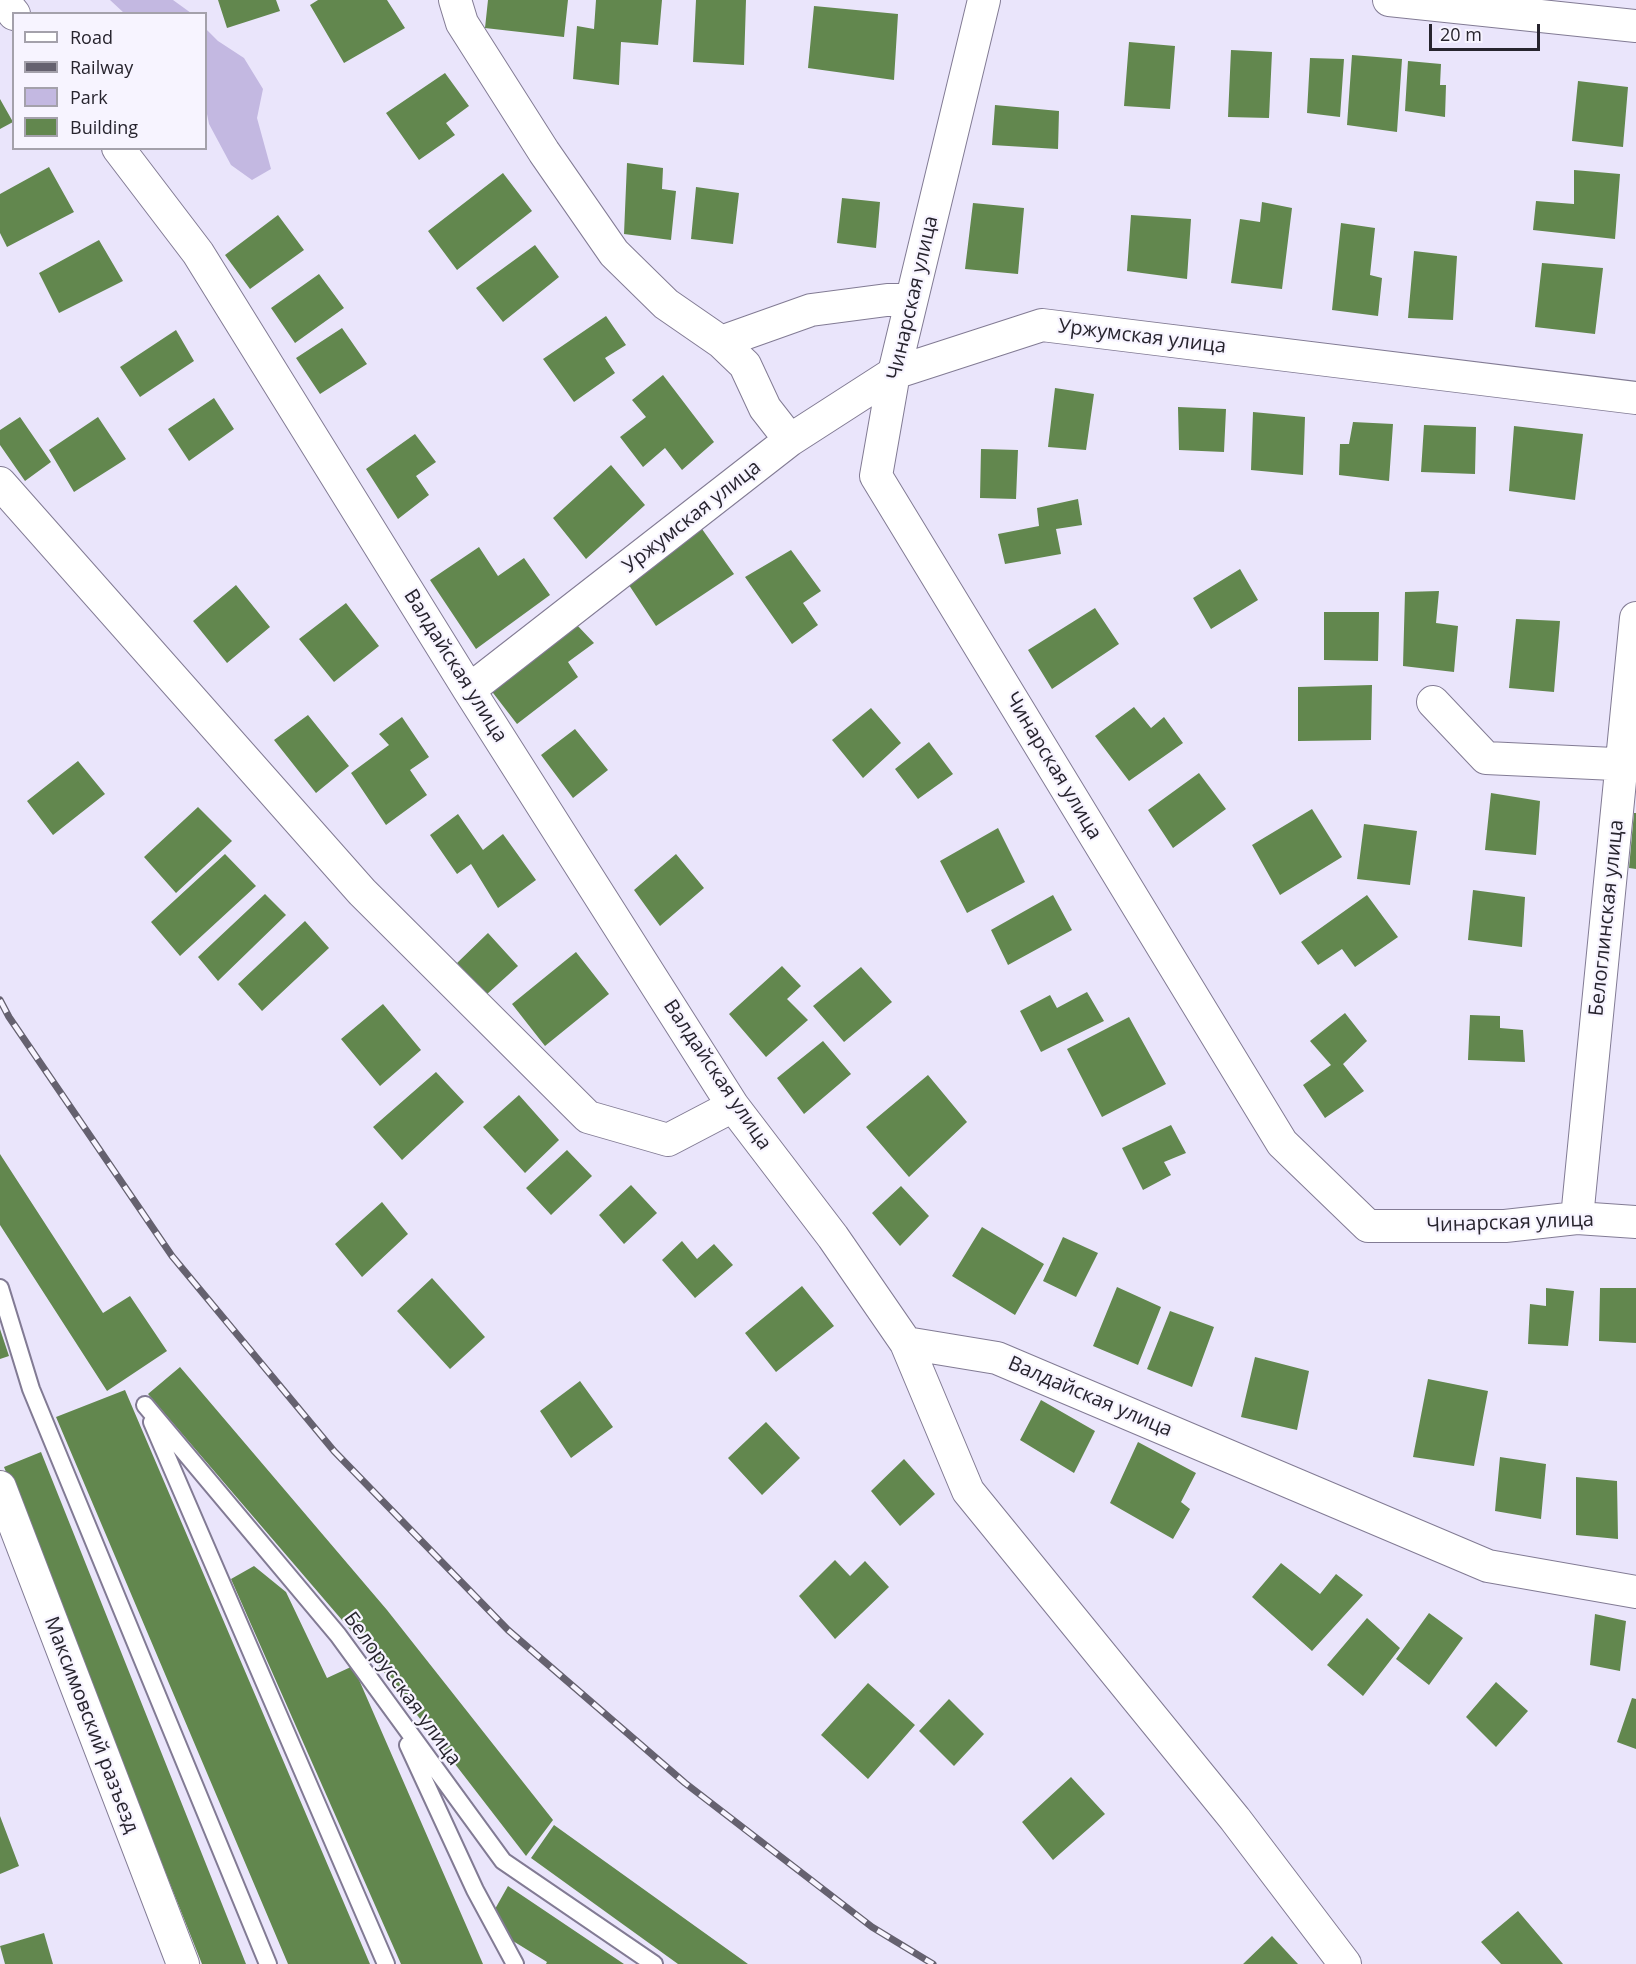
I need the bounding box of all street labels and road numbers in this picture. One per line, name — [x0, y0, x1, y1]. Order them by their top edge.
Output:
street label: Чинарская улица — [882, 214, 944, 382]
street label: Уржумская улица — [1057, 315, 1227, 359]
street label: Уржумская улица — [618, 455, 766, 579]
street label: Валдайская улица — [398, 585, 512, 747]
street label: Чинарская улица — [1000, 688, 1106, 844]
street label: Белоглинская улица — [1585, 819, 1629, 1017]
street label: Валдайская улица — [658, 995, 776, 1155]
street label: Чинарская улица — [1426, 1208, 1594, 1238]
street label: Валдайская улица — [1004, 1352, 1176, 1442]
street label: Белорусская улица — [338, 1608, 466, 1770]
street label: Максимовский разъезд — [39, 1614, 143, 1836]

